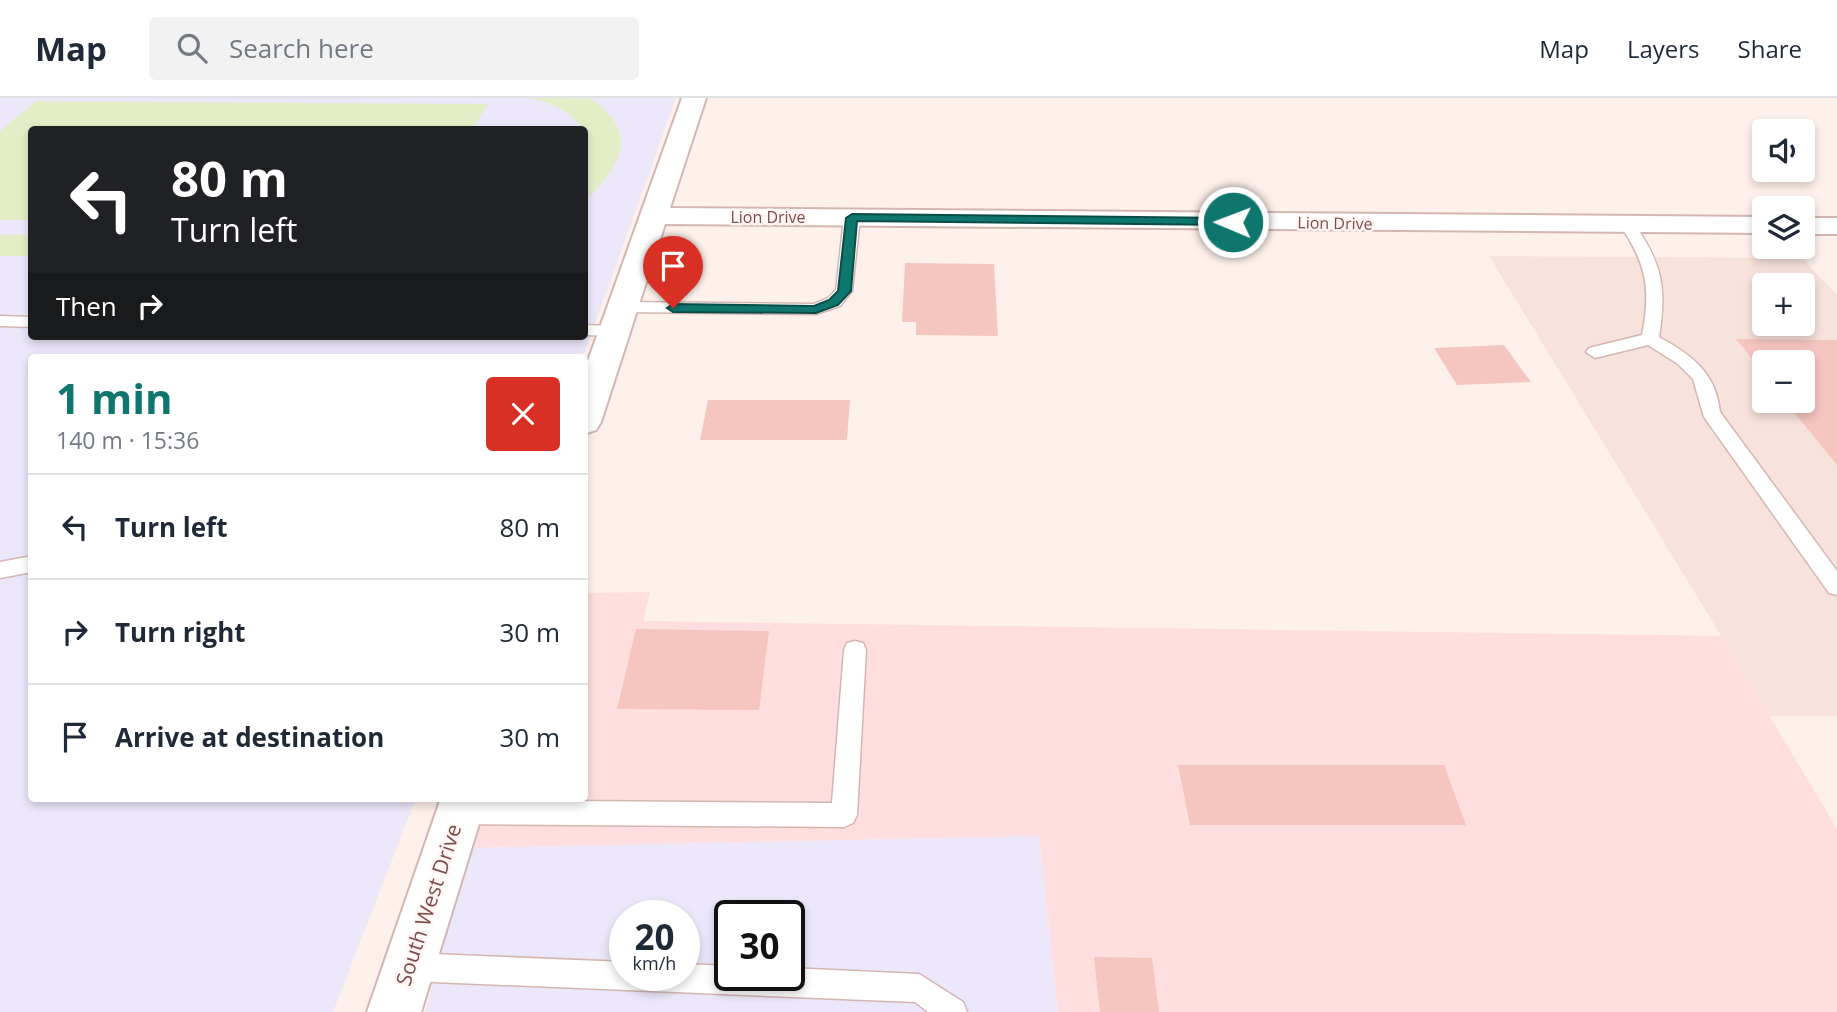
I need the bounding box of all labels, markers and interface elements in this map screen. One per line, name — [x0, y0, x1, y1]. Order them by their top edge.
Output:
search box — [149, 17, 639, 80]
text: Map — [35, 26, 107, 71]
icon: search — [173, 29, 211, 67]
text: Search here — [229, 30, 374, 66]
text: Map — [1539, 32, 1589, 65]
text: Layers — [1627, 32, 1700, 65]
text: Share — [1738, 32, 1802, 65]
map controls — [1752, 119, 1815, 413]
button: sound — [1752, 119, 1815, 182]
text: 80 m — [171, 145, 288, 211]
icon: left — [56, 154, 147, 245]
position arrow — [1196, 185, 1270, 259]
button: layers — [1752, 196, 1815, 259]
street label: Lion Drive — [730, 206, 806, 228]
text: Turn left — [171, 208, 297, 251]
street label: Lion Drive — [1297, 211, 1373, 235]
pin — [643, 236, 703, 308]
icon: arrive — [654, 247, 692, 285]
button: + — [1752, 273, 1815, 336]
icon: right — [131, 287, 169, 325]
text: Then — [56, 288, 117, 324]
button: − — [1752, 350, 1815, 413]
text: 1 min — [56, 369, 173, 426]
button: close — [486, 377, 560, 451]
text: 140 m · 15:36 — [56, 424, 199, 456]
icon: left — [56, 508, 94, 546]
text: Turn left — [115, 509, 227, 545]
text: 80 m — [499, 509, 560, 545]
icon: right — [56, 613, 94, 651]
text: Turn right — [115, 614, 246, 650]
text: 30 m — [499, 614, 560, 650]
icon: arrive — [56, 718, 94, 756]
text: Arrive at destination — [115, 719, 384, 755]
text: 30 m — [499, 719, 560, 755]
street label: South West Drive — [389, 820, 467, 989]
speed limit sign: 30 — [714, 900, 805, 991]
text: 20 — [634, 913, 675, 960]
text: km/h — [633, 951, 676, 975]

